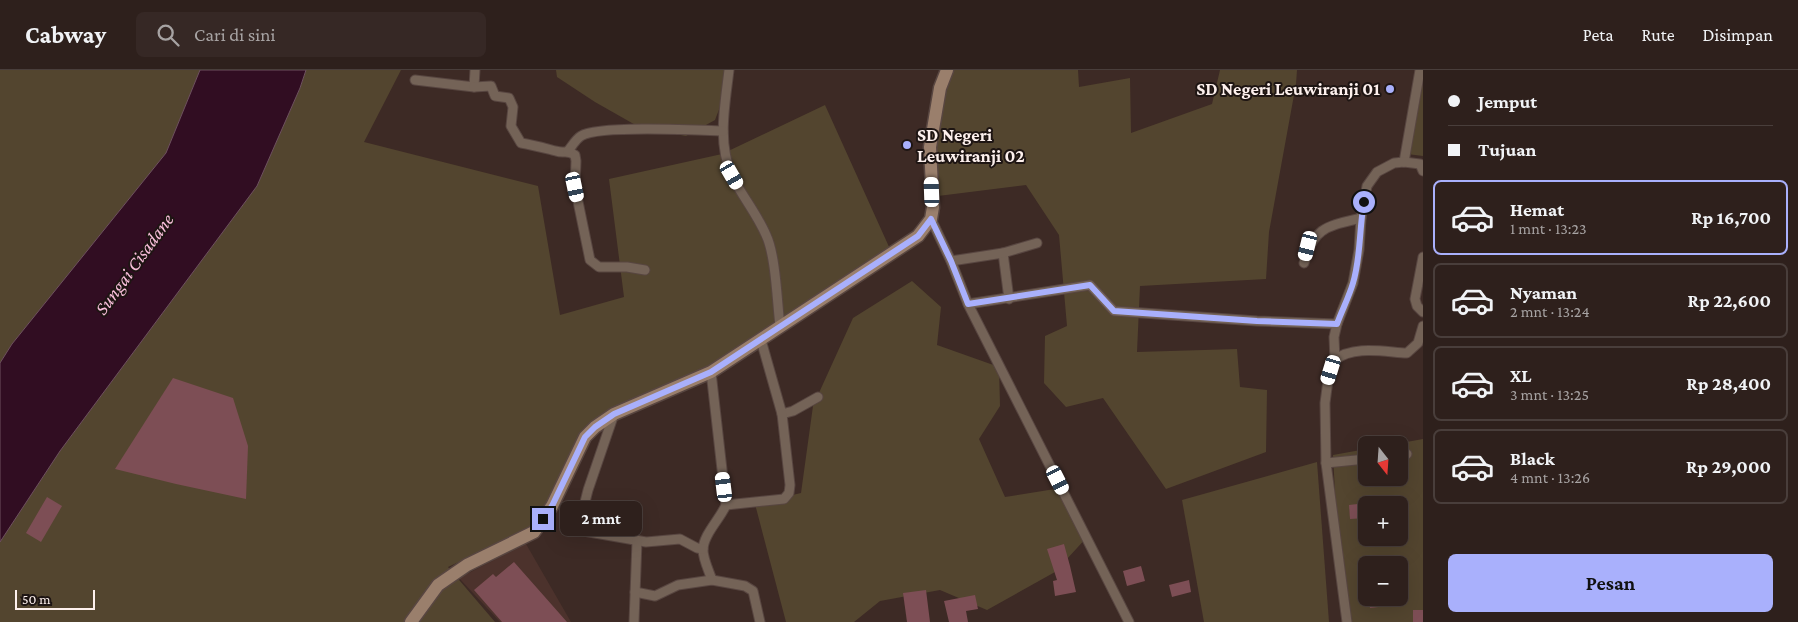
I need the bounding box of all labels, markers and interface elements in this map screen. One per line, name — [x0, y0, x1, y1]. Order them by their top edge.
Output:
search box — [136, 12, 486, 57]
text: Cabway — [25, 21, 106, 48]
icon: search — [154, 21, 182, 49]
text: Cari di sini — [194, 24, 275, 45]
text: Peta — [1583, 25, 1614, 45]
text: Rute — [1642, 25, 1675, 45]
text: Disimpan — [1703, 25, 1773, 45]
place label: SD Negeri Leuwiranji 01 — [1196, 79, 1380, 100]
marker: SD Negeri Leuwiranji 01 — [1384, 83, 1396, 95]
text: Jemput — [1478, 91, 1537, 112]
place label: SD Negeri Leuwiranji 02 — [917, 125, 1025, 167]
marker: SD Negeri Leuwiranji 02 — [901, 139, 913, 151]
text: Tujuan — [1478, 139, 1536, 160]
car — [718, 158, 745, 192]
car — [564, 171, 585, 203]
car — [923, 177, 940, 207]
route start — [1353, 191, 1375, 213]
icon: car — [1450, 195, 1495, 240]
text: Hemat — [1510, 199, 1564, 220]
text: Rp 16,700 — [1691, 207, 1771, 228]
water label: Sungai Cisadane — [90, 209, 178, 319]
text: 1 mnt · 13:23 — [1510, 220, 1587, 237]
car — [1297, 230, 1318, 262]
icon: car — [1450, 278, 1495, 323]
text: Nyaman — [1510, 282, 1577, 303]
text: Rp 22,600 — [1688, 290, 1771, 311]
text: 2 mnt · 13:24 — [1510, 303, 1590, 320]
car — [1319, 353, 1342, 387]
icon: car — [1450, 361, 1495, 406]
text: XL — [1510, 365, 1532, 386]
text: Rp 28,400 — [1686, 373, 1771, 394]
text: 3 mnt · 13:25 — [1510, 386, 1589, 403]
north arrow — [1358, 436, 1408, 486]
map controls — [1358, 436, 1408, 606]
icon: car — [1450, 444, 1495, 489]
text: Black — [1510, 448, 1555, 469]
text: Rp 29,000 — [1686, 456, 1771, 477]
car — [1044, 463, 1071, 497]
text: 4 mnt · 13:26 — [1510, 469, 1590, 486]
car — [714, 471, 733, 503]
button: + — [1358, 496, 1408, 546]
callout: 2 mnt — [560, 502, 643, 536]
route end — [532, 508, 554, 530]
text: 2 mnt — [581, 510, 621, 527]
button: Pesan — [1448, 554, 1773, 612]
button: − — [1358, 556, 1408, 606]
scale bar — [15, 587, 95, 610]
text: 50 m — [22, 591, 50, 607]

